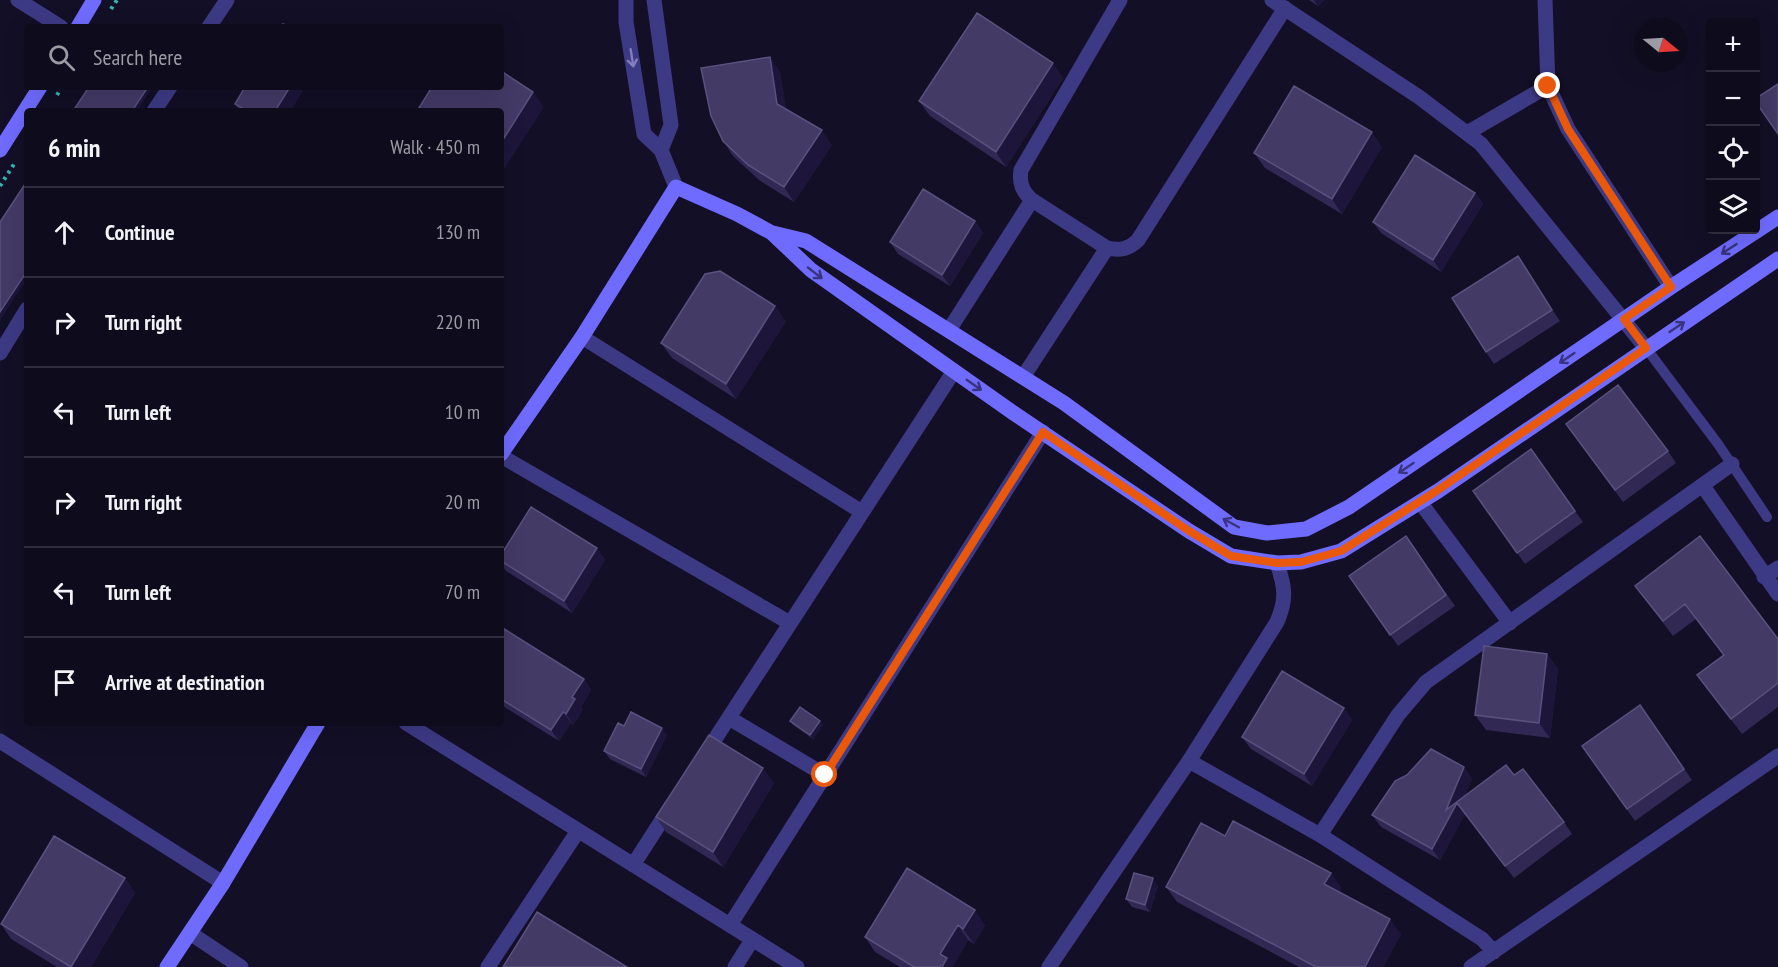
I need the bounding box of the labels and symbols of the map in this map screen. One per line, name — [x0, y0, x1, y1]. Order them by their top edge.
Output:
north arrow — [1634, 18, 1688, 72]
one-way arrow — [627, 48, 638, 67]
route end — [1534, 72, 1560, 98]
one-way arrow — [1721, 244, 1738, 256]
one-way arrow — [806, 266, 822, 279]
one-way arrow — [1669, 321, 1685, 333]
one-way arrow — [1559, 352, 1576, 364]
one-way arrow — [965, 379, 982, 391]
one-way arrow — [1398, 462, 1415, 474]
one-way arrow — [1222, 517, 1240, 528]
route start — [811, 761, 837, 787]

